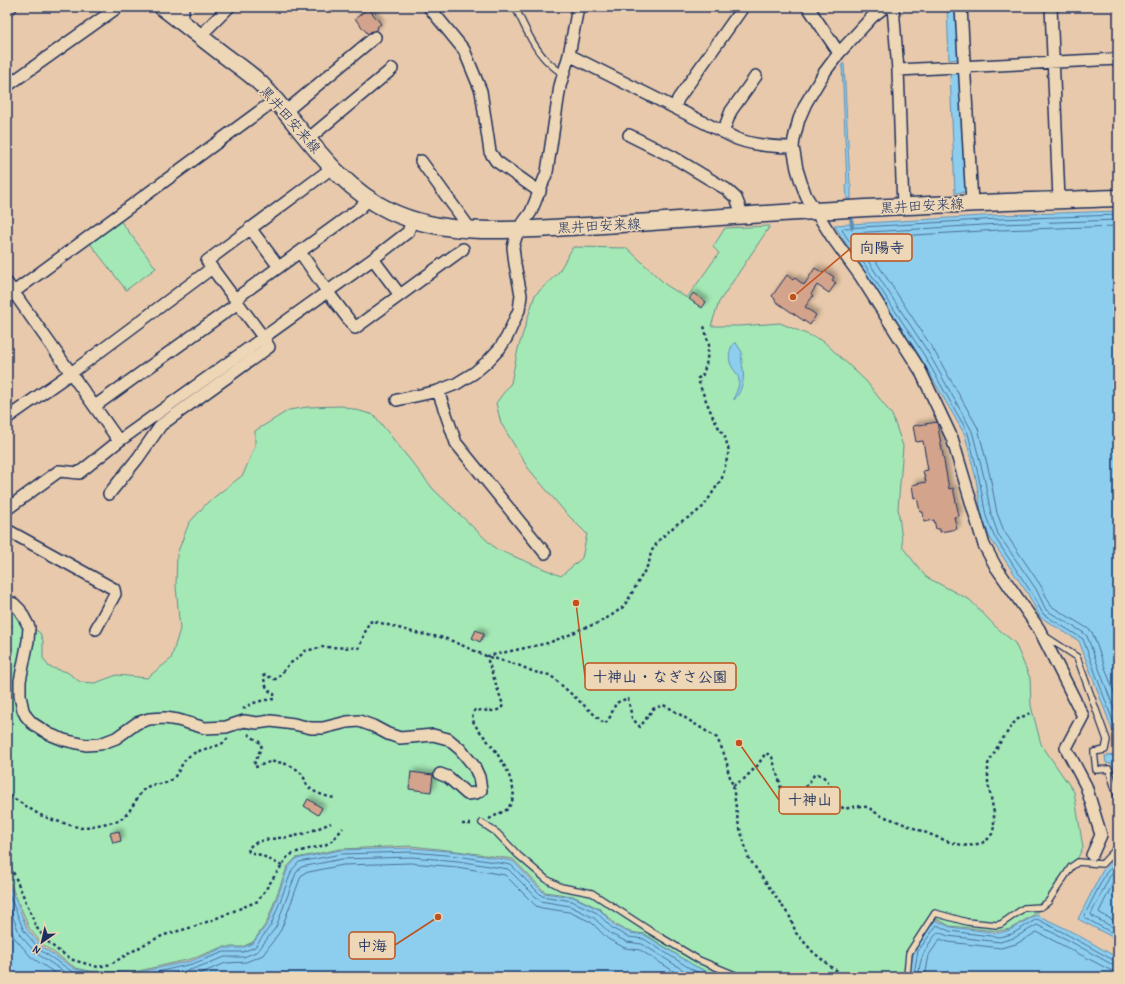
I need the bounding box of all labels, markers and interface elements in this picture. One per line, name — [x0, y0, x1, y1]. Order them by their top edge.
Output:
street label: 黒井田安来線 — [256, 81, 326, 157]
street label: 黒井田安来線 — [880, 193, 964, 217]
street label: 黒井田安来線 — [557, 213, 641, 237]
callout: 向陽寺 — [851, 234, 912, 261]
text: 向陽寺 — [859, 237, 905, 258]
callout: 十神山・なぎさ公園 — [585, 663, 736, 690]
text: 十神山・なぎさ公園 — [592, 666, 728, 687]
callout: 十神山 — [779, 787, 840, 814]
text: 十神山 — [787, 789, 833, 810]
north arrow — [22, 922, 62, 962]
callout: 中海 — [349, 932, 395, 959]
text: 中海 — [357, 935, 387, 956]
text: N — [30, 943, 43, 958]

